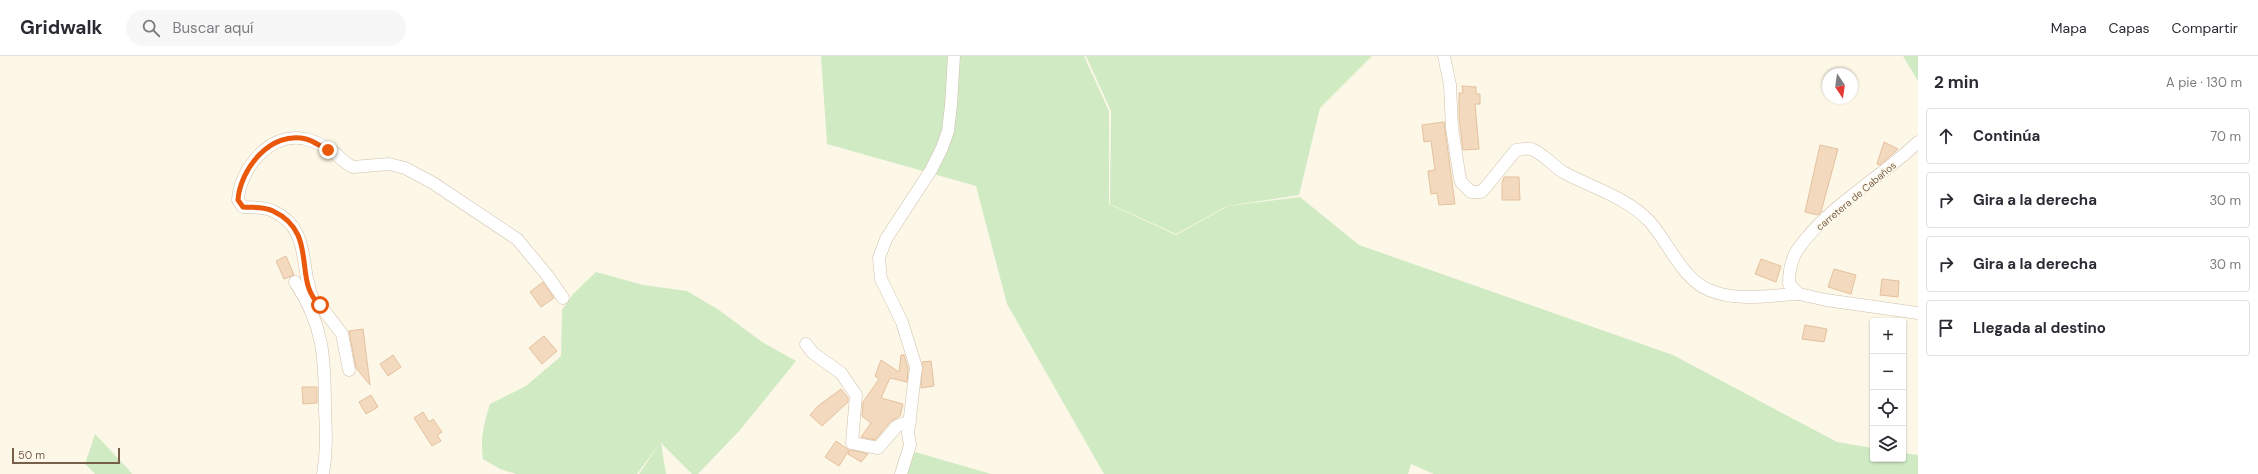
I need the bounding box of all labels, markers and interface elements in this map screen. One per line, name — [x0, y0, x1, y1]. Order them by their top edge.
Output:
search box — [126, 10, 406, 46]
text: Gridwalk — [20, 15, 102, 40]
icon: search — [140, 17, 162, 39]
text: Buscar aquí — [172, 18, 253, 38]
text: Mapa — [2051, 19, 2087, 37]
text: Capas — [2109, 19, 2150, 37]
text: Compartir — [2172, 19, 2238, 37]
north arrow — [1822, 68, 1858, 104]
text: 2 min — [1934, 71, 1979, 93]
text: A pie · 130 m — [2166, 74, 2242, 91]
icon: ahead — [1935, 125, 1957, 147]
text: Continúa — [1973, 126, 2040, 146]
text: 70 m — [2210, 128, 2241, 145]
route end — [319, 141, 337, 159]
street label: carretera de Cabaños — [1813, 159, 1899, 233]
icon: right — [1935, 189, 1957, 211]
text: Gira a la derecha — [1973, 190, 2097, 210]
text: 30 m — [2209, 192, 2241, 209]
icon: right — [1935, 253, 1957, 275]
text: Gira a la derecha — [1973, 254, 2097, 274]
text: 30 m — [2209, 256, 2241, 273]
route start — [311, 296, 329, 314]
icon: arrive — [1935, 317, 1957, 339]
map controls — [1870, 318, 1906, 462]
button: + — [1870, 318, 1906, 354]
text: Llegada al destino — [1973, 318, 2106, 338]
button: − — [1870, 354, 1906, 390]
button: locate — [1870, 390, 1906, 426]
button: layers — [1870, 426, 1906, 462]
scale bar — [12, 446, 120, 465]
text: 50 m — [18, 448, 45, 462]

